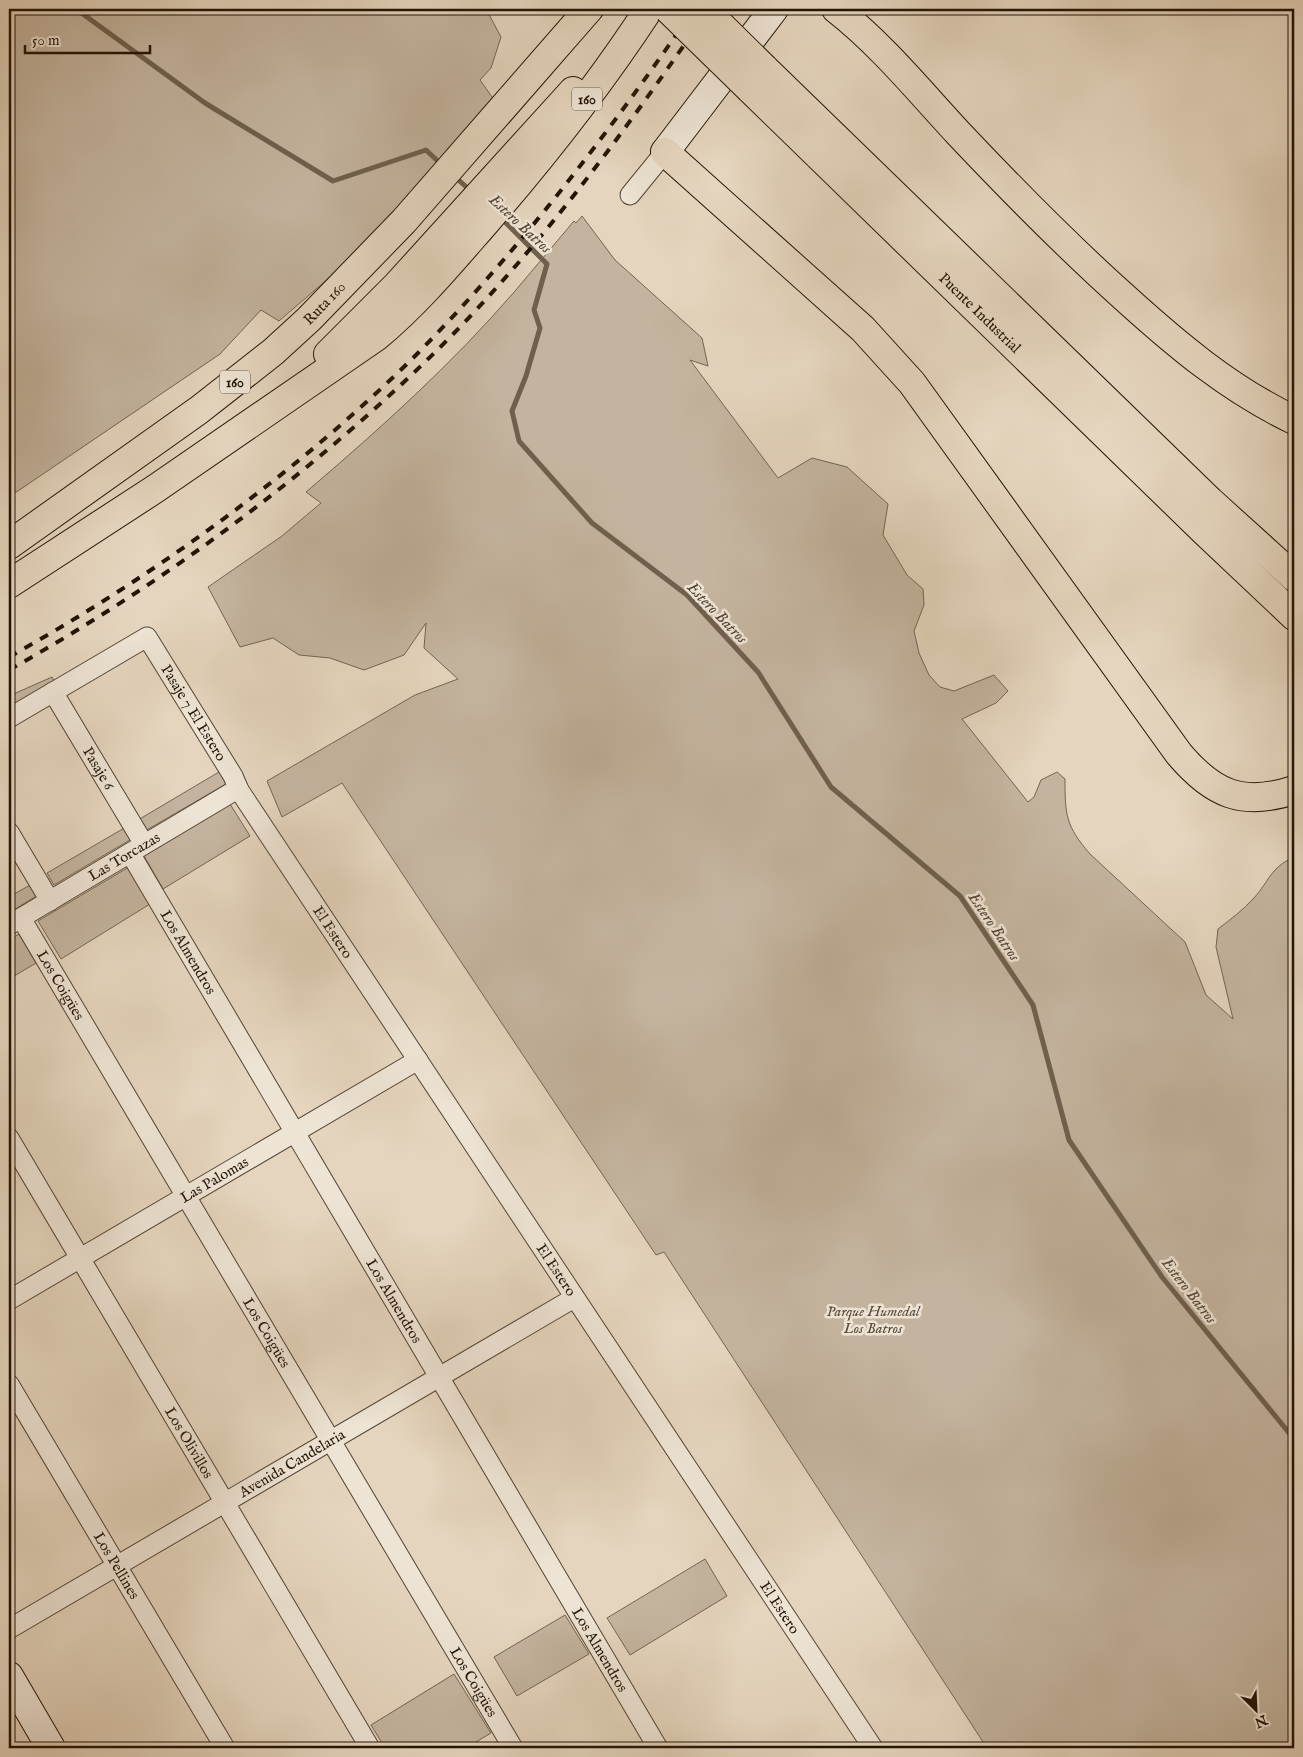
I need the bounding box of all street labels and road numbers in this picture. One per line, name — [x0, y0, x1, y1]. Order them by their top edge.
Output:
road number: 160 — [572, 88, 602, 110]
street label: Puente Industrial — [935, 269, 1025, 358]
street label: Ruta 160 — [299, 278, 350, 329]
road number: 160 — [220, 371, 250, 394]
street label: Pasaje 7 El Estero — [156, 661, 230, 765]
street label: Pasaje 6 — [78, 744, 119, 794]
street label: Las Torcazas — [85, 828, 164, 886]
street label: El Estero — [308, 902, 357, 962]
street label: Los Almendros — [156, 907, 220, 998]
street label: Los Coigües — [32, 947, 88, 1024]
street label: Las Palomas — [177, 1152, 252, 1207]
street label: El Estero — [532, 1240, 580, 1300]
street label: Los Almendros — [361, 1255, 426, 1347]
street label: Los Coigües — [238, 1294, 294, 1371]
street label: Los Olivillos — [160, 1404, 217, 1482]
street label: Avenida Candelaria — [235, 1425, 349, 1503]
street label: Los Pellines — [89, 1529, 144, 1603]
street label: El Estero — [755, 1578, 804, 1638]
street label: Los Almendros — [567, 1604, 632, 1696]
street label: Los Coigües — [445, 1644, 502, 1721]

